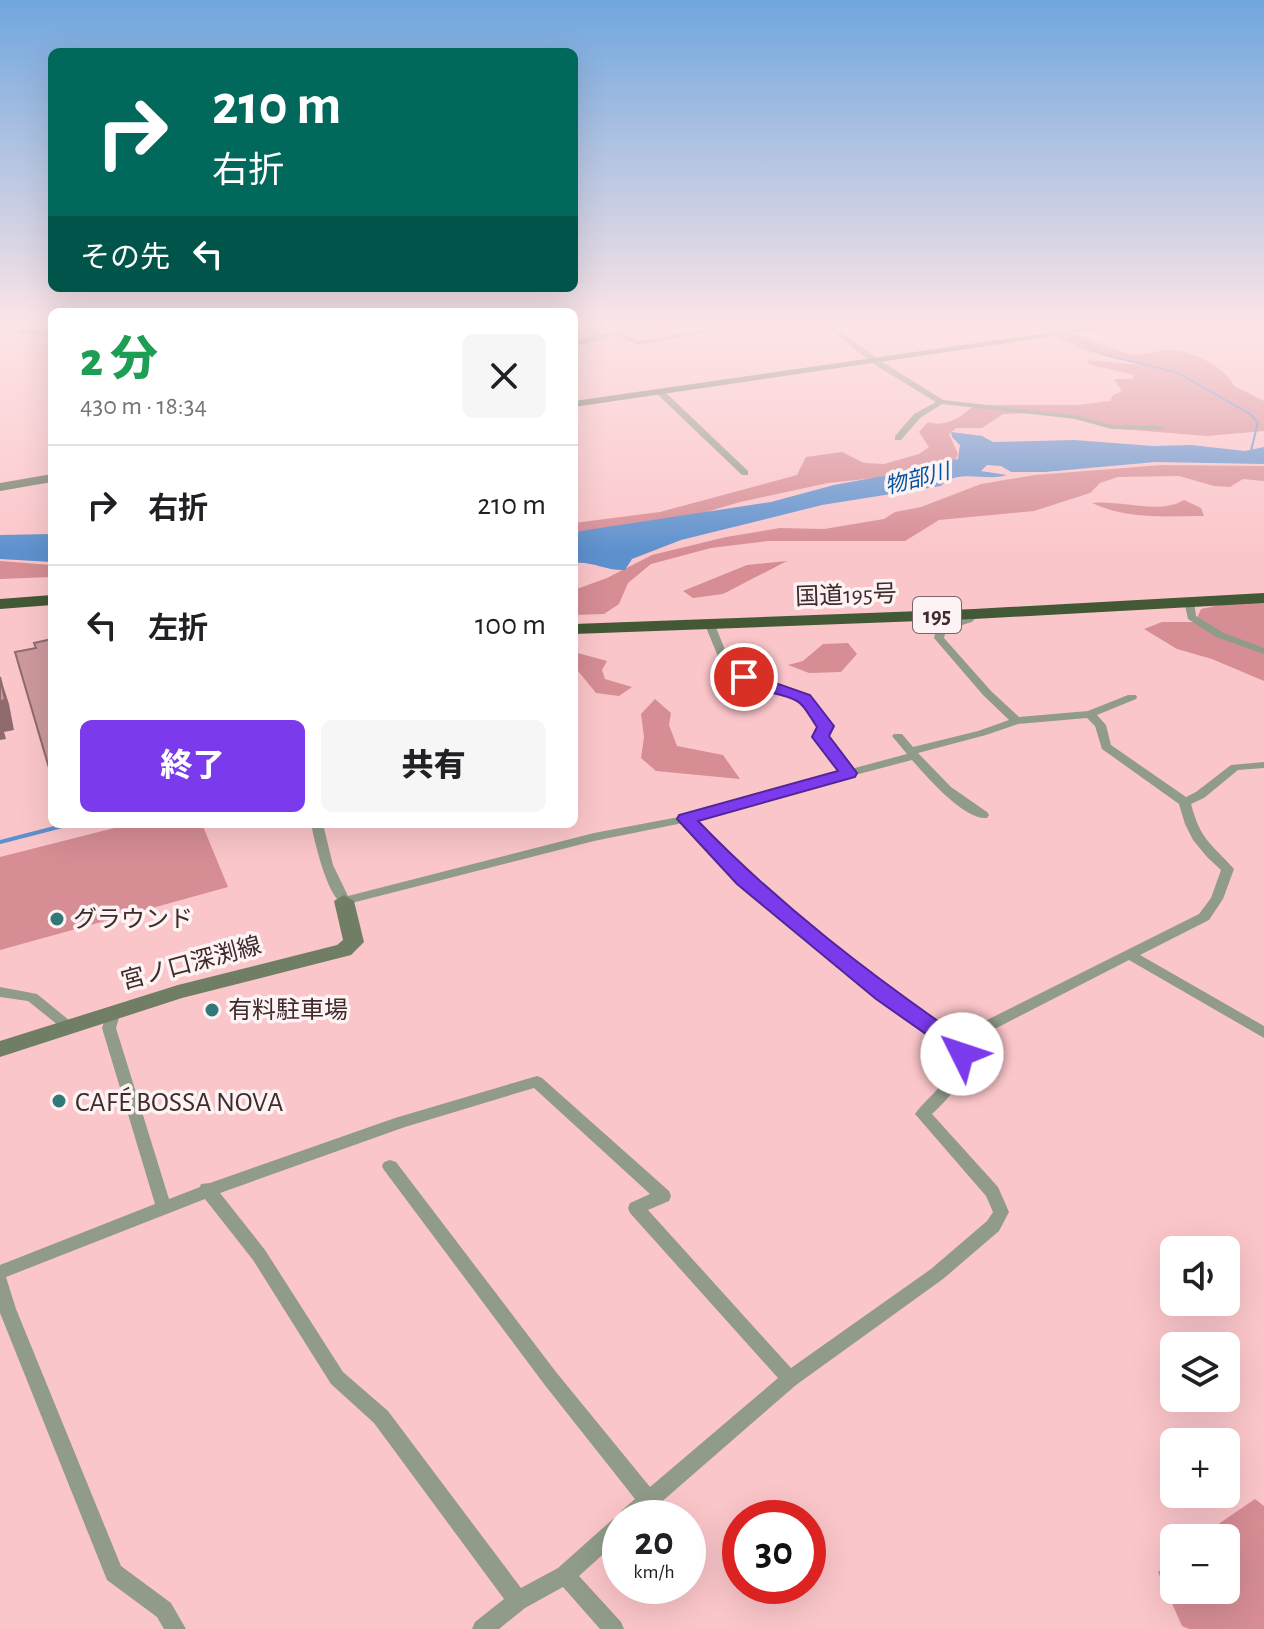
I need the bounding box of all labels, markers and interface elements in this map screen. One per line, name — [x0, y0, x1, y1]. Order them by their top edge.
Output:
text: 210 m — [212, 78, 341, 134]
icon: right — [80, 80, 184, 184]
text: 右折 — [212, 153, 284, 189]
icon: left — [186, 232, 230, 276]
text: その先 — [80, 243, 170, 273]
button: close — [462, 334, 546, 418]
text: 2 分 — [80, 337, 158, 385]
text: 430 m · 18:34 — [80, 393, 207, 419]
water label: 物部川 — [882, 459, 954, 498]
icon: right — [80, 483, 124, 527]
text: 210 m — [477, 490, 546, 520]
text: 右折 — [148, 494, 208, 524]
street label: 国道195号 — [795, 580, 897, 610]
road number: 195 — [913, 597, 961, 633]
icon: left — [80, 603, 124, 647]
text: 100 m — [475, 610, 546, 640]
text: 左折 — [148, 614, 208, 644]
pin — [710, 643, 778, 711]
icon: arrive — [722, 655, 766, 699]
button: 終了 — [80, 720, 305, 812]
button: 共有 — [321, 720, 546, 812]
place label: グラウンド — [73, 906, 193, 932]
marker: グラウンド — [48, 910, 66, 928]
street label: 宮ノ口深渕線 — [118, 932, 264, 994]
place label: 有料駐車場 — [228, 997, 348, 1023]
marker: 有料駐車場 — [203, 1001, 221, 1019]
position arrow — [920, 1012, 1004, 1096]
place label: CAFÉ BOSSA NOVA — [75, 1086, 283, 1117]
marker: CAFÉ BOSSA NOVA — [50, 1092, 68, 1110]
map controls — [1160, 1236, 1240, 1604]
button: sound — [1160, 1236, 1240, 1316]
button: layers — [1160, 1332, 1240, 1412]
button: + — [1160, 1428, 1240, 1508]
speed limit sign: 30 — [722, 1500, 826, 1604]
text: 20 — [634, 1522, 674, 1562]
button: − — [1160, 1524, 1240, 1604]
text: km/h — [633, 1562, 675, 1582]

